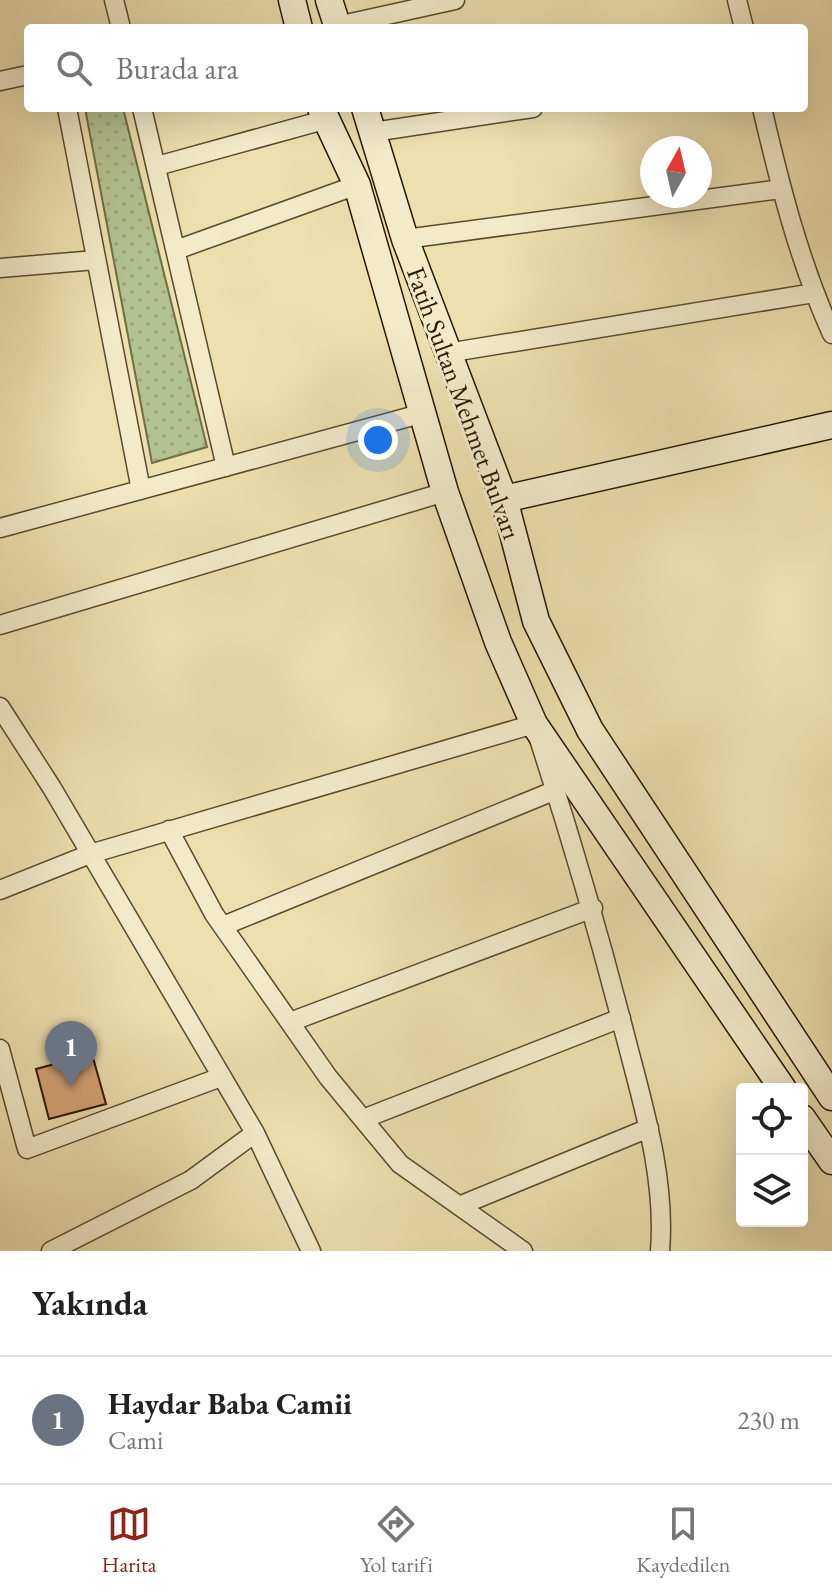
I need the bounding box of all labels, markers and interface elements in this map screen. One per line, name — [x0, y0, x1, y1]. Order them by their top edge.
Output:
search box — [24, 24, 808, 112]
icon: search — [52, 46, 96, 90]
text: Burada ara — [116, 49, 239, 88]
north arrow — [640, 136, 712, 208]
street label: Fatih Sultan Mehmet Bulvarı — [399, 262, 529, 544]
your location — [358, 420, 398, 460]
pin: 1 — [45, 1021, 97, 1087]
map controls — [736, 1083, 808, 1227]
button: locate — [736, 1083, 808, 1155]
button: layers — [736, 1155, 808, 1227]
text: Yakında — [32, 1281, 148, 1325]
text: Haydar Baba Camii — [108, 1384, 352, 1423]
text: 1 — [51, 1403, 65, 1437]
text: 230 m — [737, 1403, 800, 1437]
text: Cami — [108, 1423, 163, 1457]
tab: Harita — [102, 1502, 157, 1579]
tab: Yol tarifi — [360, 1502, 433, 1579]
tab: Kaydedilen — [636, 1502, 730, 1579]

